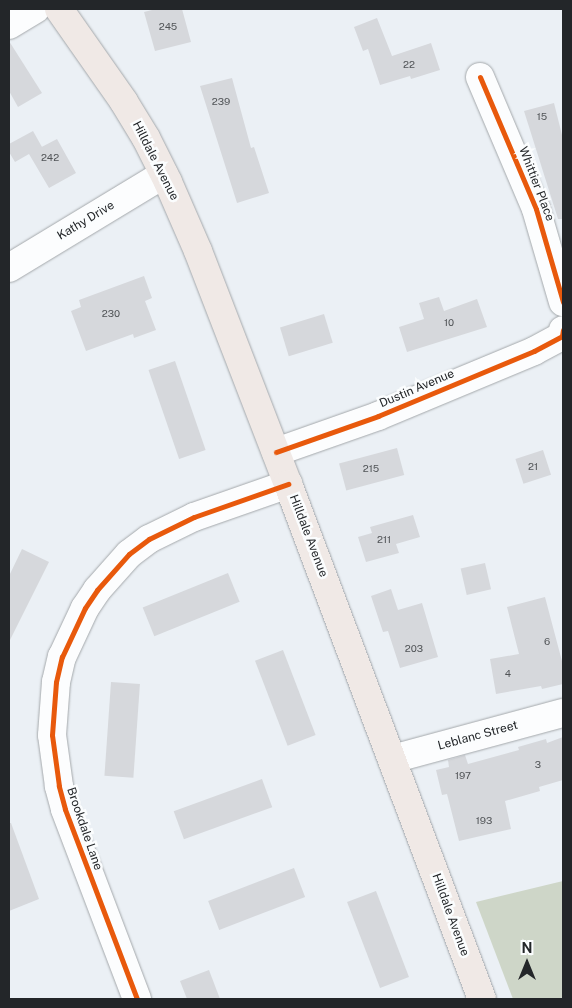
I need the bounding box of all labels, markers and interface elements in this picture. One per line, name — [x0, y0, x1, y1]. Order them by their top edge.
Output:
house number: 245 — [159, 21, 177, 33]
house number: 22 — [403, 59, 415, 71]
house number: 239 — [212, 96, 230, 108]
house number: 15 — [537, 111, 547, 123]
street label: Hilldale Avenue — [129, 119, 181, 203]
street label: Whittier Place — [515, 145, 557, 223]
house number: 242 — [41, 152, 59, 164]
street label: Kathy Drive — [55, 198, 117, 244]
house number: 230 — [102, 308, 120, 320]
house number: 10 — [444, 317, 454, 329]
street label: Dustin Avenue — [377, 367, 457, 411]
house number: 21 — [528, 461, 538, 473]
house number: 215 — [363, 463, 379, 475]
street label: Hilldale Avenue — [286, 493, 330, 579]
house number: 211 — [377, 534, 391, 546]
house number: 6 — [544, 636, 550, 648]
house number: 203 — [405, 643, 423, 655]
house number: 4 — [505, 668, 511, 680]
street label: Leblanc Street — [436, 718, 520, 754]
house number: 3 — [535, 759, 541, 771]
house number: 197 — [455, 770, 471, 782]
street label: Brookdale Lane — [63, 786, 105, 872]
house number: 193 — [476, 815, 492, 827]
street label: Hilldale Avenue — [428, 872, 472, 958]
north arrow — [502, 938, 552, 988]
text: N — [522, 940, 532, 956]

